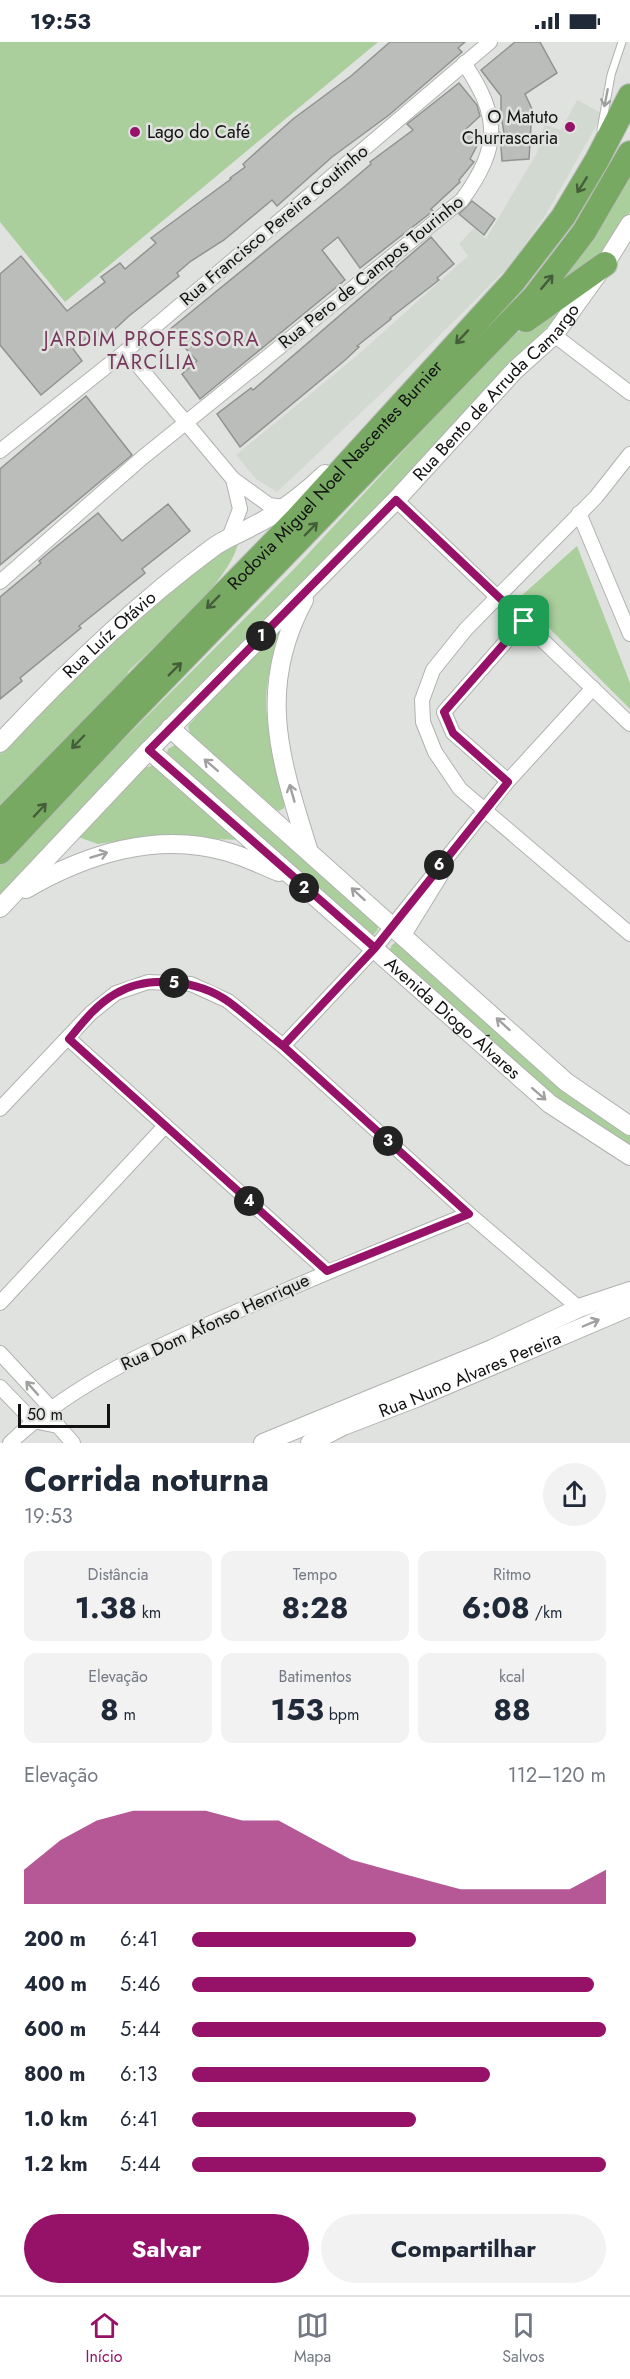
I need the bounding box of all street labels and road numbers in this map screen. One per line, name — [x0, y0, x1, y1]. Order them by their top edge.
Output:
street label: Rua Francisco Pereira Coutinho — [174, 138, 374, 312]
street label: Rua Pero de Campos Tourinho — [273, 189, 469, 355]
street label: Rua Bento de Arruda Camargo — [407, 298, 586, 487]
street label: Rodovia Miguel Noel Nascentes Burnier — [221, 354, 449, 596]
street label: Rua Luíz Otávio — [57, 585, 162, 684]
street label: Avenida Diogo Álvares — [379, 951, 526, 1085]
street label: Rua Dom Afonso Henrique — [116, 1267, 314, 1377]
street label: Rua Nuno Alvares Pereira — [375, 1325, 565, 1424]

